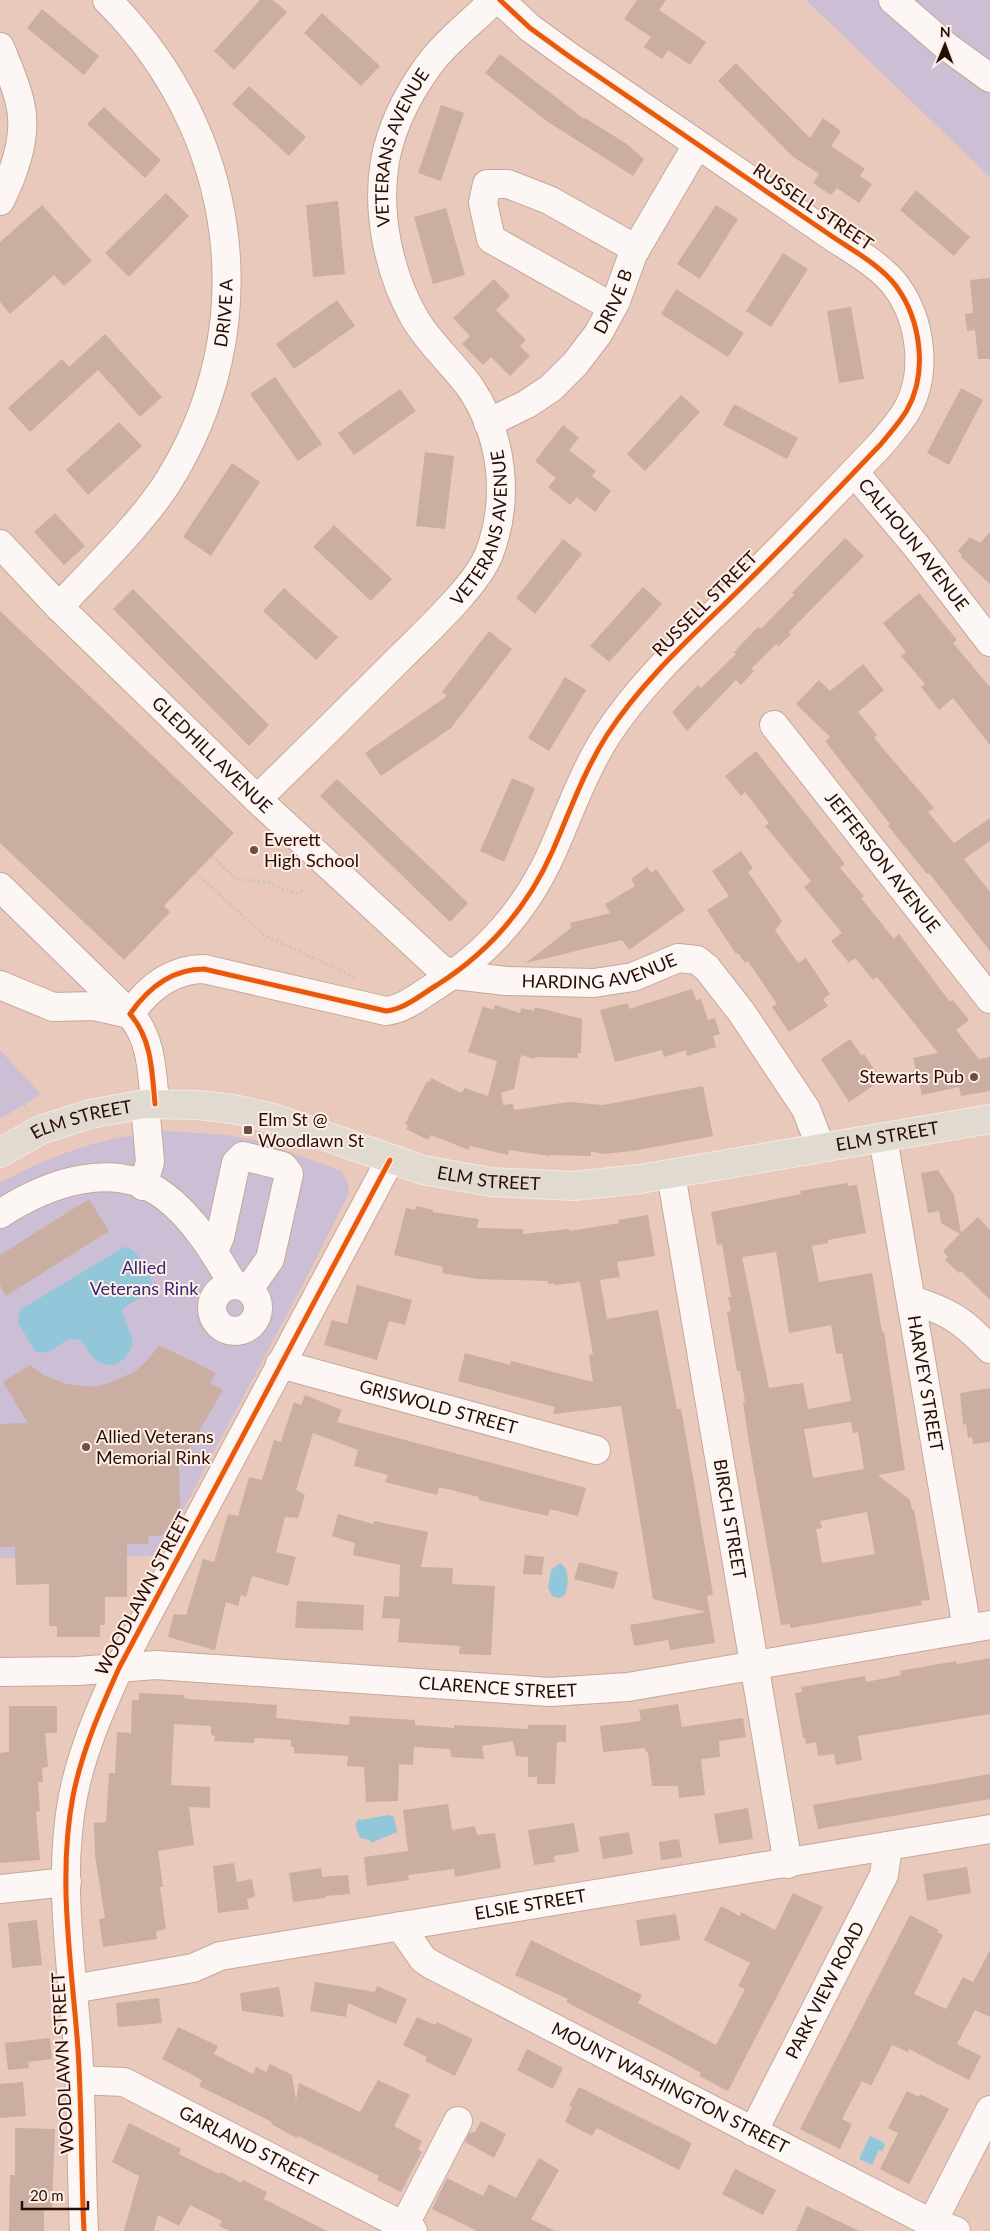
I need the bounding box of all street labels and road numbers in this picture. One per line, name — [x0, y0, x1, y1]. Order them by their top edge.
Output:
street label: VETERANS AVENUE — [370, 64, 433, 228]
street label: RUSSELL STREET — [749, 158, 878, 255]
street label: DRIVE B — [588, 266, 637, 337]
street label: DRIVE A — [209, 278, 237, 349]
street label: VETERANS AVENUE — [445, 448, 511, 610]
street label: CALHOUN AVENUE — [854, 474, 974, 615]
street label: RUSSELL STREET — [647, 546, 762, 661]
street label: GLEDHILL AVENUE — [148, 691, 277, 817]
street label: JEFFERSON AVENUE — [821, 787, 945, 937]
street label: HARDING AVENUE — [522, 948, 680, 993]
street label: ELM STREET — [26, 1095, 134, 1143]
street label: ELM STREET — [834, 1116, 941, 1155]
street label: ELM STREET — [435, 1161, 541, 1194]
street label: HARVEY STREET — [904, 1314, 948, 1453]
street label: GRISWOLD STREET — [357, 1374, 520, 1438]
street label: BIRCH STREET — [710, 1457, 752, 1581]
street label: WOODLAWN STREET — [90, 1508, 195, 1679]
street label: CLARENCE STREET — [418, 1671, 578, 1702]
street label: ELSIE STREET — [473, 1884, 588, 1924]
street label: PARK VIEW ROAD — [780, 1918, 868, 2062]
street label: WOODLAWN STREET — [46, 1971, 78, 2154]
street label: MOUNT WASHINGTON STREET — [548, 2017, 793, 2158]
street label: GARLAND STREET — [176, 2100, 322, 2190]

